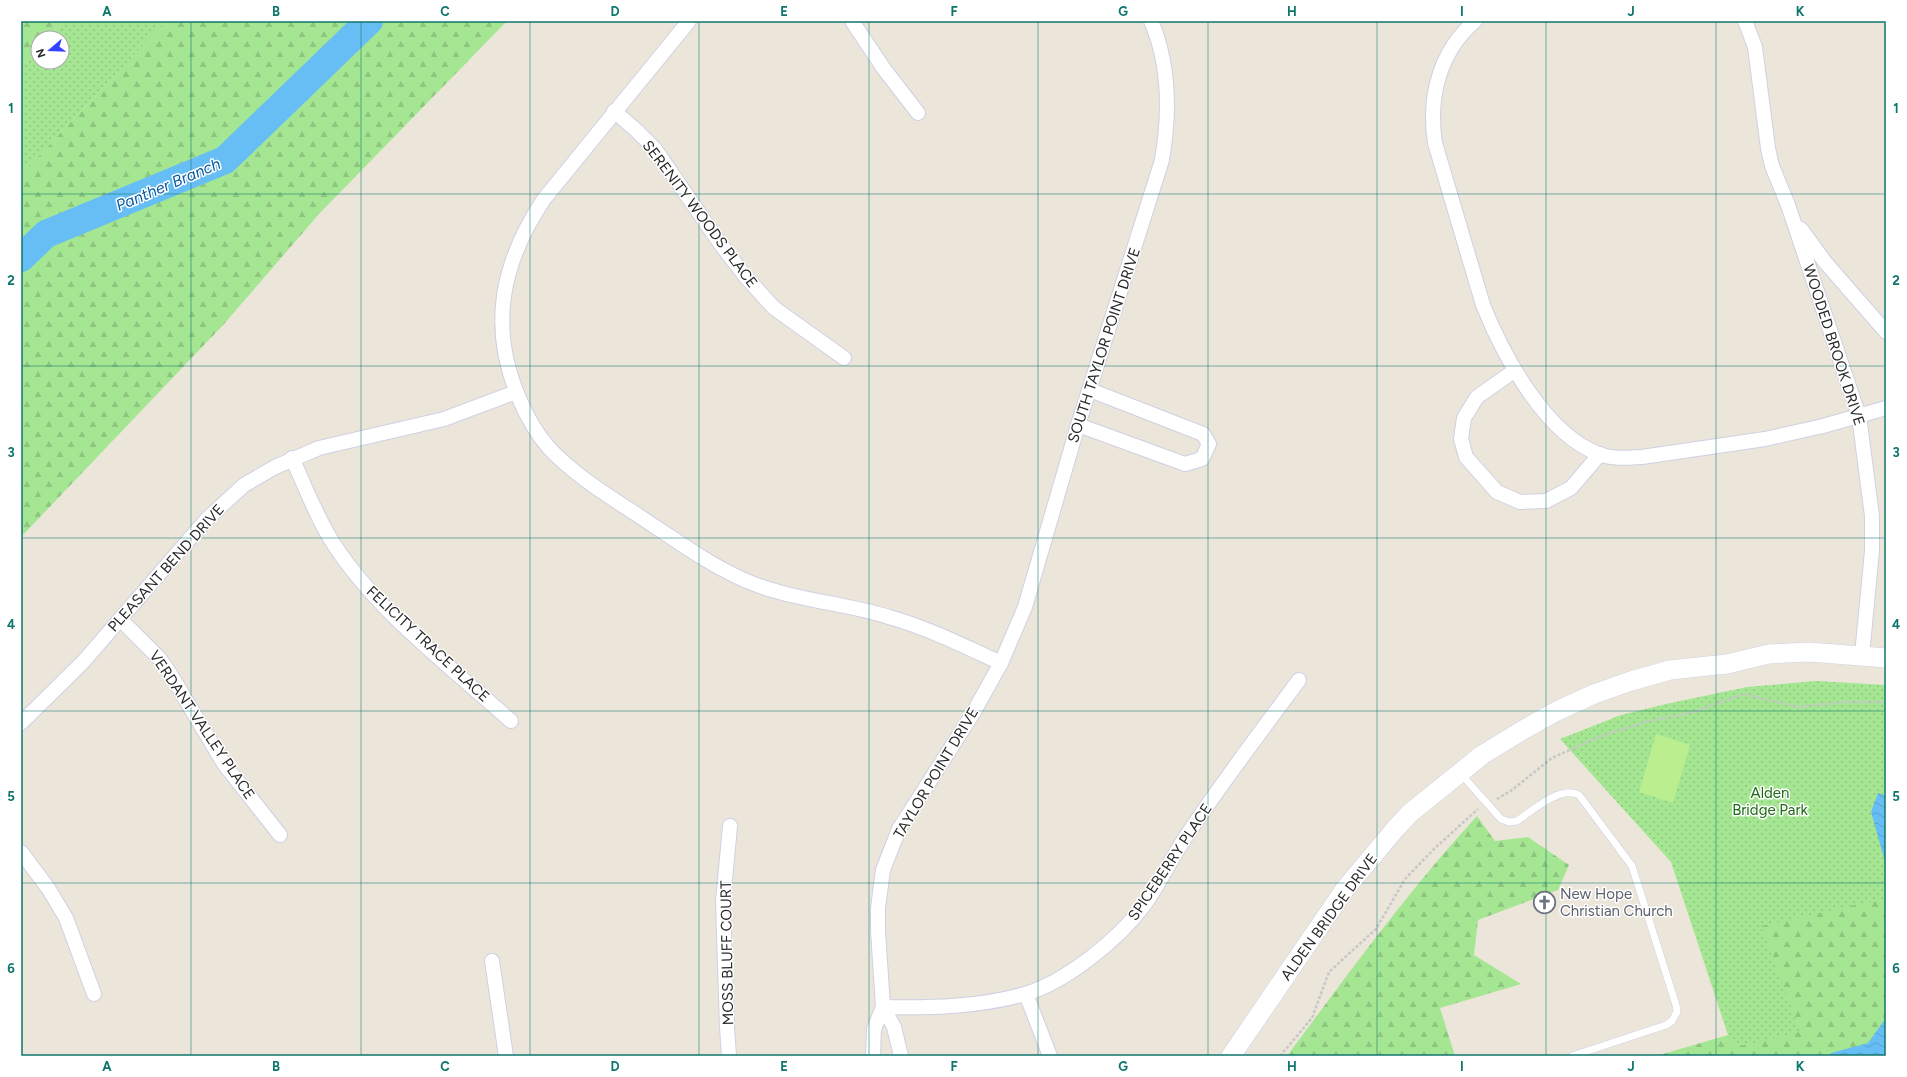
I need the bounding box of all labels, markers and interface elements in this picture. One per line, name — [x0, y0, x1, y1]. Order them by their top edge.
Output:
text: A — [102, 4, 112, 19]
text: B — [272, 4, 280, 19]
text: C — [440, 4, 450, 19]
text: D — [610, 4, 620, 19]
text: E — [780, 4, 788, 19]
text: F — [950, 4, 958, 19]
text: G — [1118, 4, 1128, 19]
text: H — [1287, 4, 1297, 19]
text: I — [1460, 4, 1464, 19]
text: J — [1627, 4, 1635, 19]
text: K — [1796, 4, 1805, 19]
north arrow — [30, 30, 70, 70]
text: N — [33, 47, 49, 59]
text: 1 — [8, 101, 14, 116]
text: 1 — [1893, 101, 1899, 116]
street label: SERENITY WOODS PLACE — [639, 137, 761, 291]
water label: Panther Branch — [113, 154, 223, 215]
street label: SOUTH TAYLOR POINT DRIVE — [1064, 245, 1144, 445]
street label: WOODED BROOK DRIVE — [1799, 262, 1869, 428]
text: 2 — [7, 273, 15, 288]
text: 2 — [1892, 273, 1900, 288]
text: 3 — [7, 445, 15, 460]
text: 3 — [1892, 445, 1900, 460]
street label: PLEASANT BEND DRIVE — [104, 501, 228, 635]
street label: FELICITY TRACE PLACE — [363, 582, 493, 706]
text: 4 — [7, 617, 15, 632]
text: 4 — [1892, 617, 1900, 632]
street label: VERDANT VALLEY PLACE — [145, 647, 259, 803]
street label: TAYLOR POINT DRIVE — [890, 704, 982, 842]
park label: Alden Bridge Park — [1732, 784, 1809, 819]
text: 5 — [7, 789, 15, 804]
text: 5 — [1892, 789, 1900, 804]
street label: SPICEBERRY PLACE — [1124, 800, 1216, 924]
street label: ALDEN BRIDGE DRIVE — [1277, 850, 1381, 984]
street label: MOSS BLUFF COURT — [717, 880, 737, 1025]
place label: New Hope Christian Church — [1560, 885, 1673, 920]
church icon: New Hope Christian Church — [1531, 890, 1557, 916]
text: 6 — [7, 961, 15, 976]
text: 6 — [1892, 961, 1900, 976]
text: A — [102, 1059, 112, 1074]
text: B — [272, 1059, 280, 1074]
text: C — [440, 1059, 450, 1074]
text: D — [610, 1059, 620, 1074]
text: E — [780, 1059, 788, 1074]
text: F — [950, 1059, 958, 1074]
text: G — [1118, 1059, 1128, 1074]
text: H — [1287, 1059, 1297, 1074]
text: I — [1460, 1059, 1464, 1074]
text: J — [1627, 1059, 1635, 1074]
text: K — [1796, 1059, 1805, 1074]

